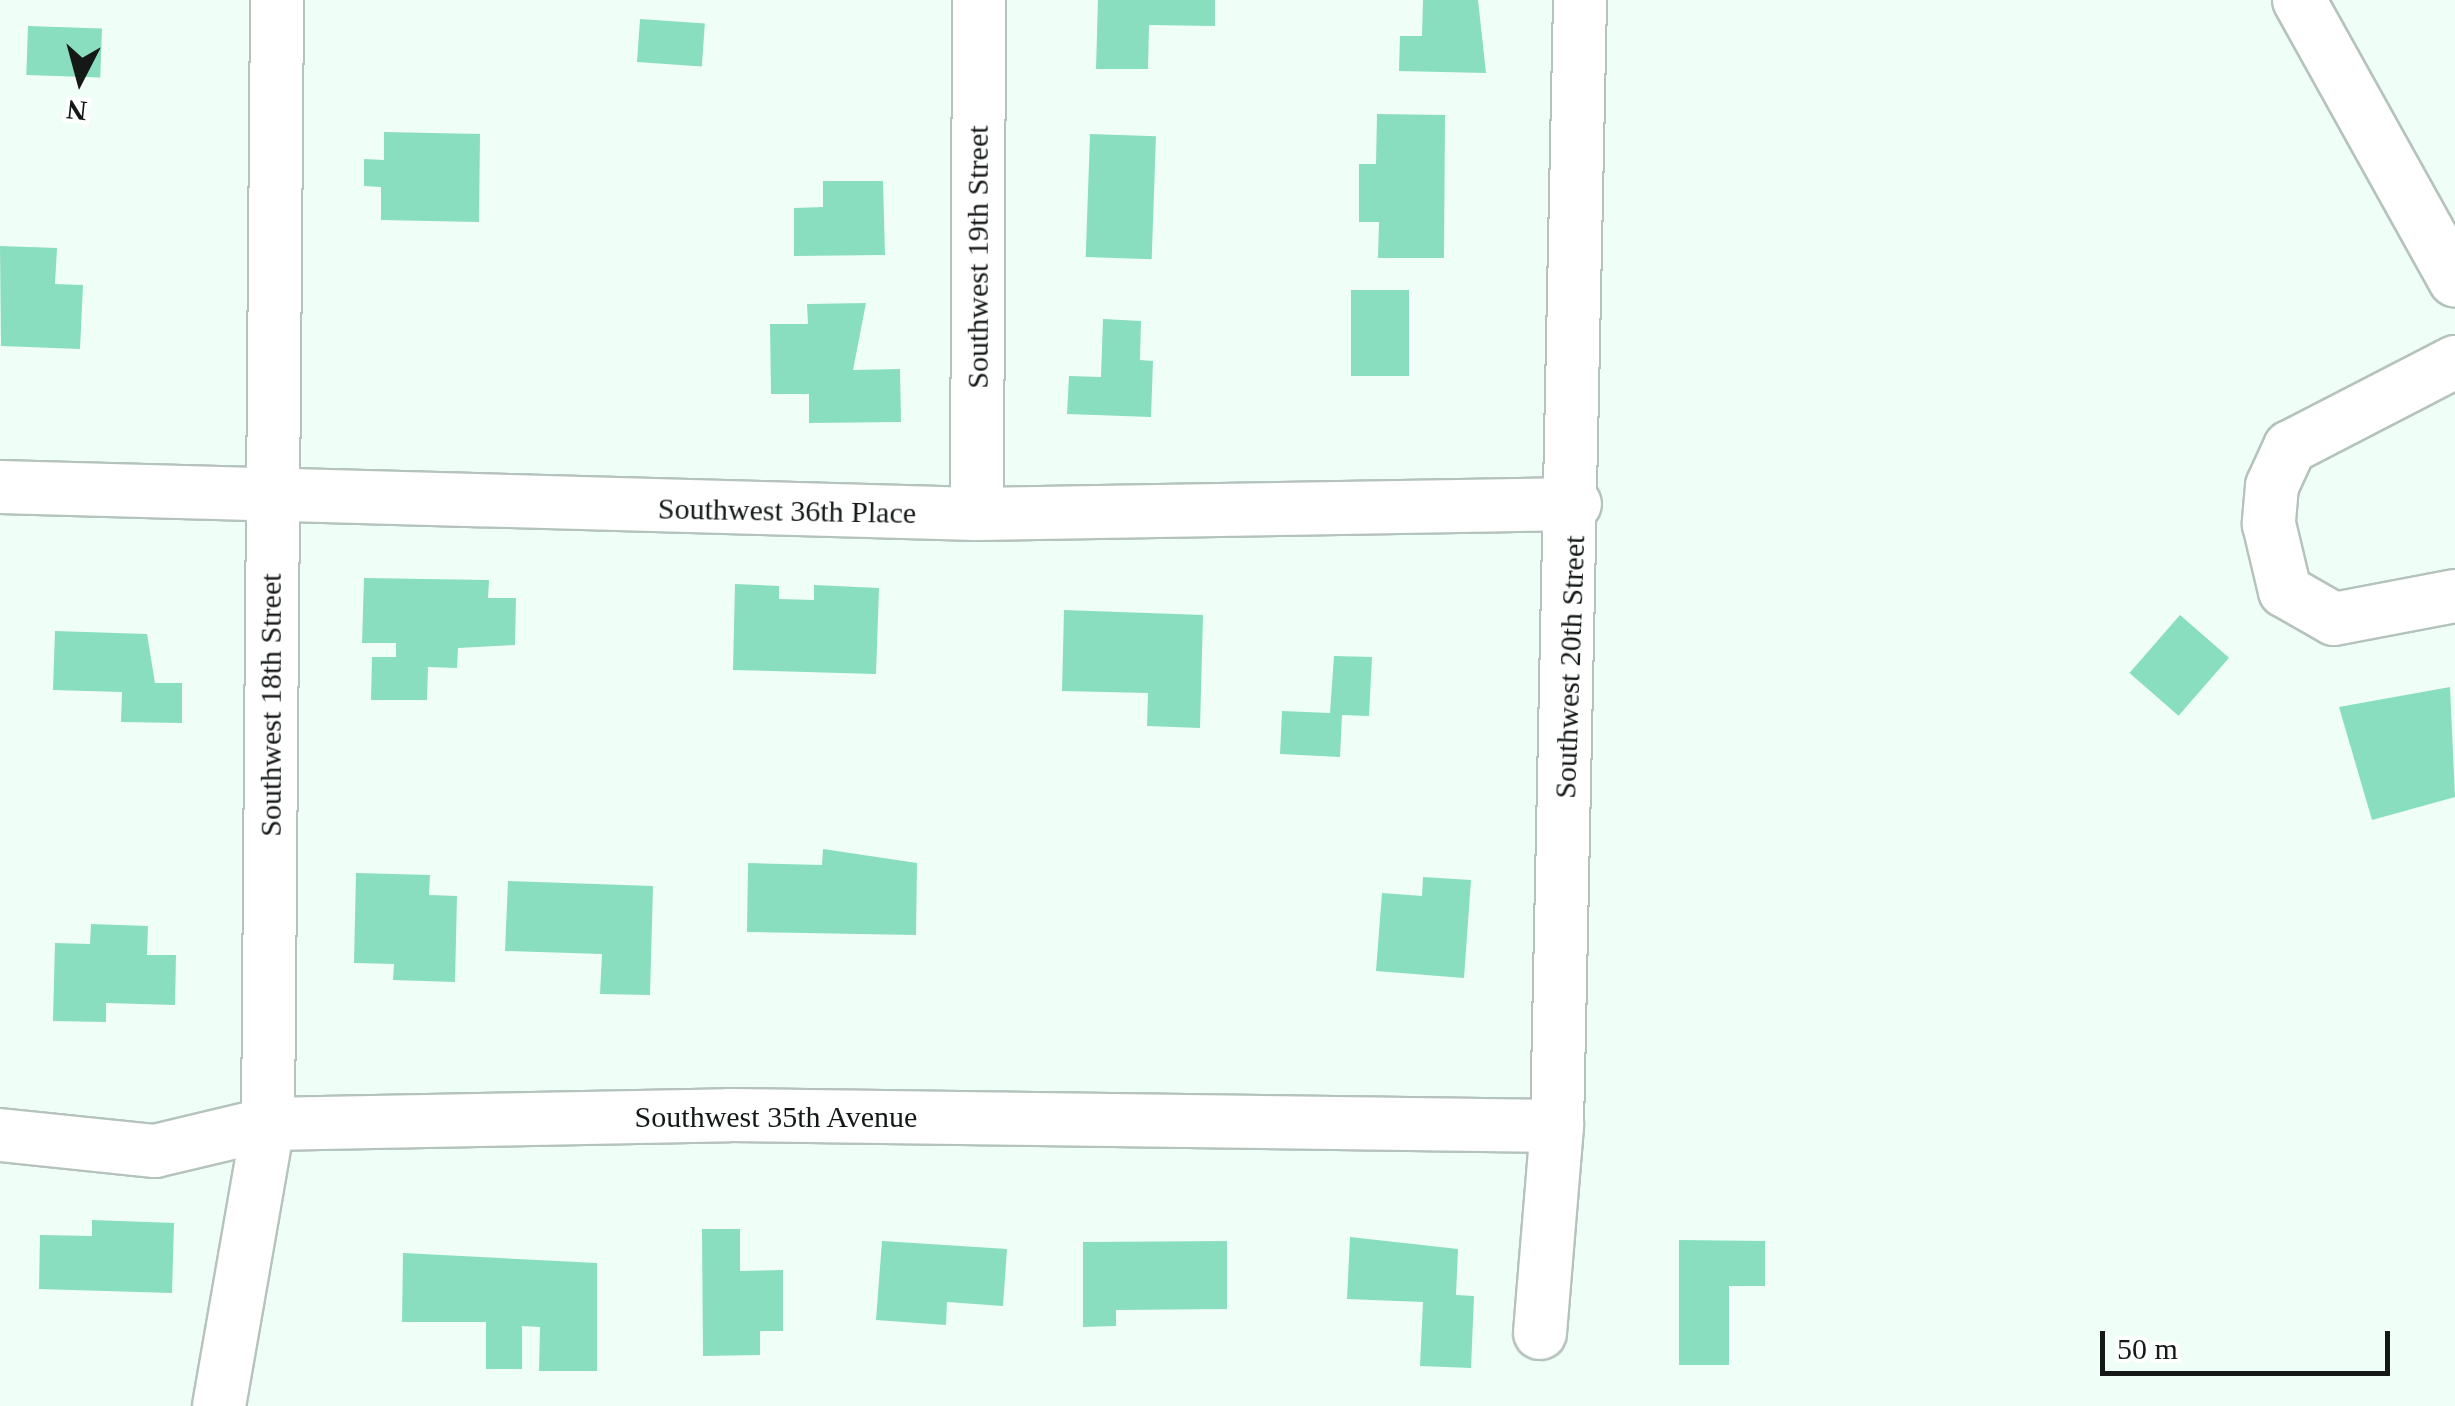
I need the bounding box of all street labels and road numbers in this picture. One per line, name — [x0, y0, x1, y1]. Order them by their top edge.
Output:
street label: Southwest 19th Street — [960, 125, 996, 389]
street label: Southwest 36th Place — [658, 491, 916, 531]
street label: Southwest 20th Street — [1547, 535, 1593, 799]
street label: Southwest 18th Street — [253, 573, 289, 837]
street label: Southwest 35th Avenue — [634, 1099, 918, 1135]

